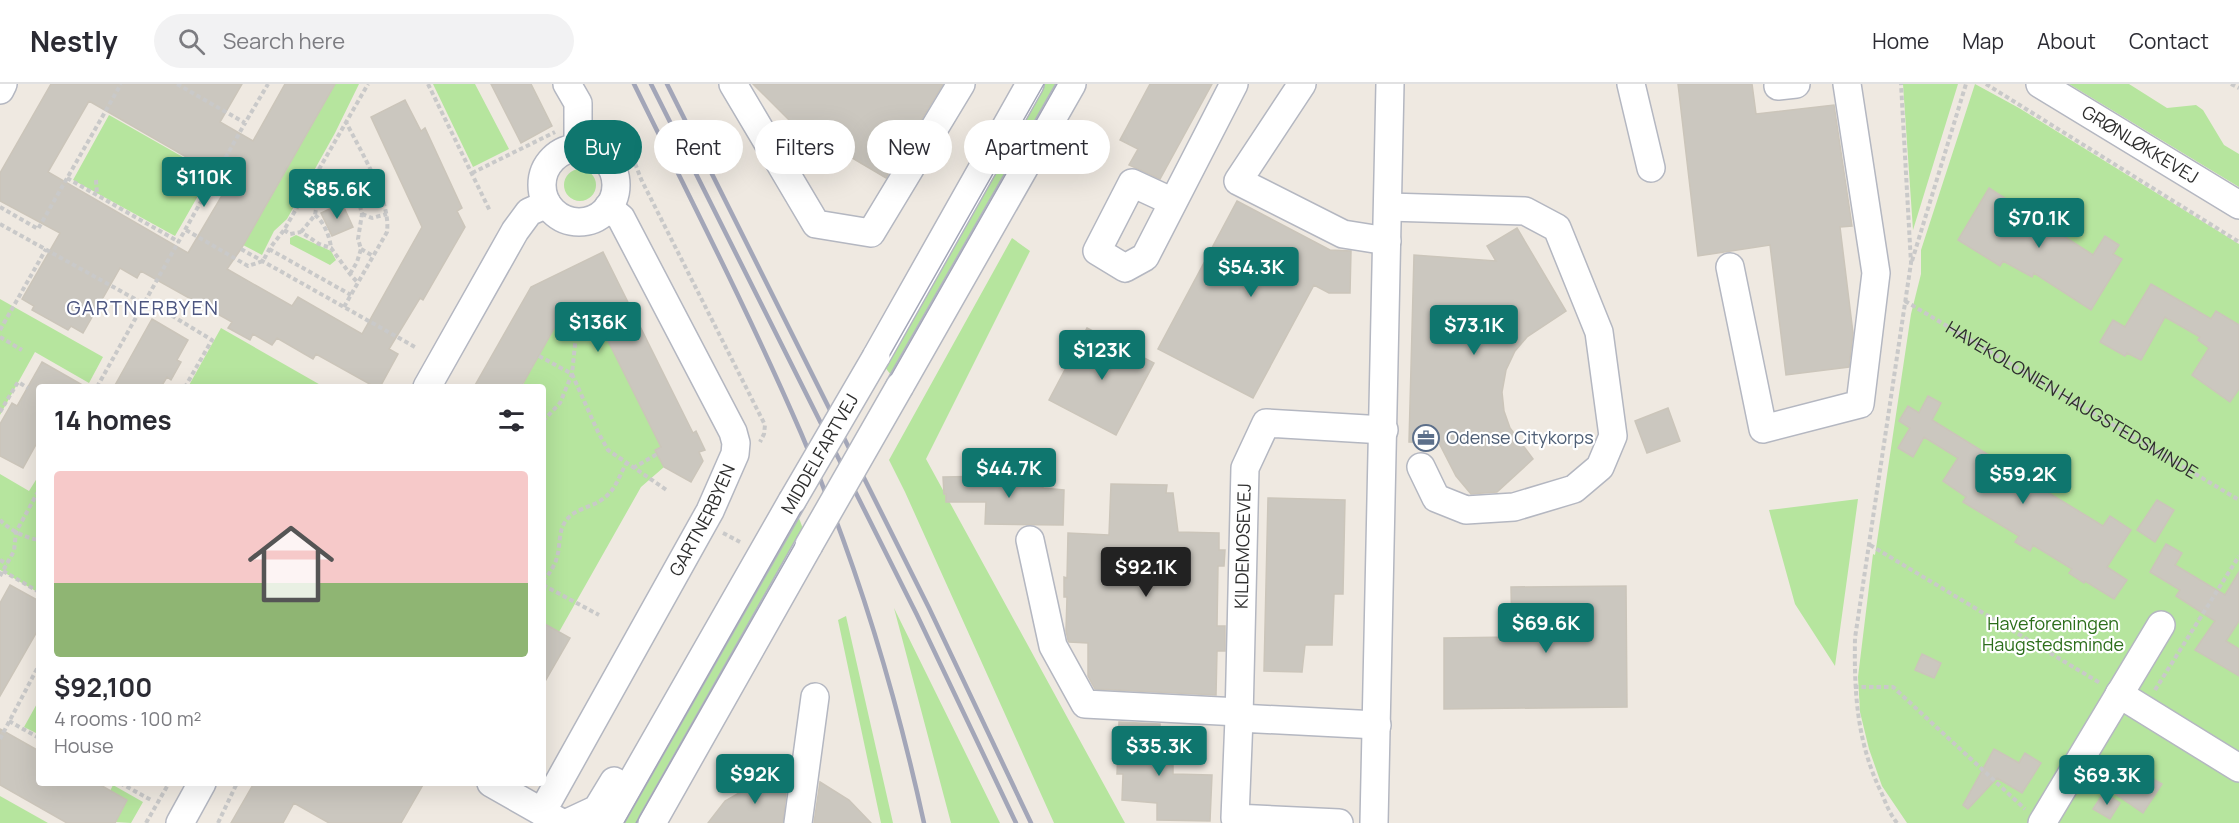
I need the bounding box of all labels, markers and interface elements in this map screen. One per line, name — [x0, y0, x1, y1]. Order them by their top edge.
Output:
search box — [154, 14, 574, 68]
text: Nestly — [30, 22, 118, 60]
icon: search — [175, 25, 208, 58]
text: Search here — [223, 26, 345, 56]
text: Home — [1872, 27, 1929, 55]
text: Map — [1962, 27, 2004, 55]
text: About — [2037, 27, 2096, 55]
text: Contact — [2129, 27, 2209, 55]
street label: GRØNLØKKEVEJ — [2078, 99, 2203, 189]
chip: Buy — [564, 120, 642, 174]
chip: Rent — [654, 120, 743, 174]
chip: Filters — [755, 120, 855, 174]
chip: New — [867, 120, 952, 174]
chip: Apartment — [964, 120, 1110, 174]
pin: $110K — [162, 157, 246, 208]
text: $110K — [176, 163, 232, 190]
pin: $85.6K — [288, 169, 386, 220]
text: $85.6K — [303, 175, 371, 202]
pin: $70.1K — [1990, 198, 2088, 249]
text: $70.1K — [2008, 204, 2070, 231]
pin: $54.3K — [1202, 247, 1300, 298]
text: $54.3K — [1218, 253, 1284, 280]
district label: GARTNERBYEN — [67, 294, 219, 321]
pin: $136K — [556, 302, 640, 353]
pin: $73.1K — [1425, 305, 1523, 356]
text: $136K — [569, 308, 627, 335]
text: $73.1K — [1444, 311, 1504, 338]
street label: HAVEKOLONIEN HAUGSTEDSMINDE — [1942, 315, 2203, 484]
pin: $123K — [1060, 330, 1144, 381]
text: $123K — [1073, 336, 1131, 363]
street label: MIDDELFARTVEJ — [775, 389, 863, 518]
text: 14 homes — [54, 402, 172, 438]
icon: filters — [495, 404, 528, 437]
office icon: Odense Citykorps — [1411, 423, 1441, 453]
place label: Odense Citykorps — [1446, 425, 1594, 449]
pin: $44.7K — [960, 448, 1058, 499]
text: $44.7K — [976, 454, 1042, 481]
pin: $59.2K — [1974, 454, 2072, 505]
street label: GARTNERBYEN — [663, 460, 740, 580]
text: $59.2K — [1989, 460, 2057, 487]
street label: KILDEMOSEVEJ — [1229, 483, 1256, 609]
icon: home — [237, 510, 345, 618]
pin: $92.1K — [1097, 547, 1195, 598]
text: $92.1K — [1115, 553, 1177, 580]
pin: $69.6K — [1497, 603, 1595, 654]
text: $69.6K — [1512, 609, 1580, 636]
park label: Haveforeningen Haugstedsminde — [1982, 611, 2124, 656]
text: $92,100 — [54, 669, 152, 705]
text: 4 rooms · 100 m² — [54, 705, 202, 732]
pin: $35.3K — [1110, 726, 1208, 777]
text: House — [54, 732, 114, 759]
text: $35.3K — [1126, 732, 1192, 759]
pin: $92K — [719, 754, 791, 805]
pin: $69.3K — [2058, 755, 2156, 806]
text: $92K — [730, 760, 780, 787]
text: $69.3K — [2073, 761, 2141, 788]

